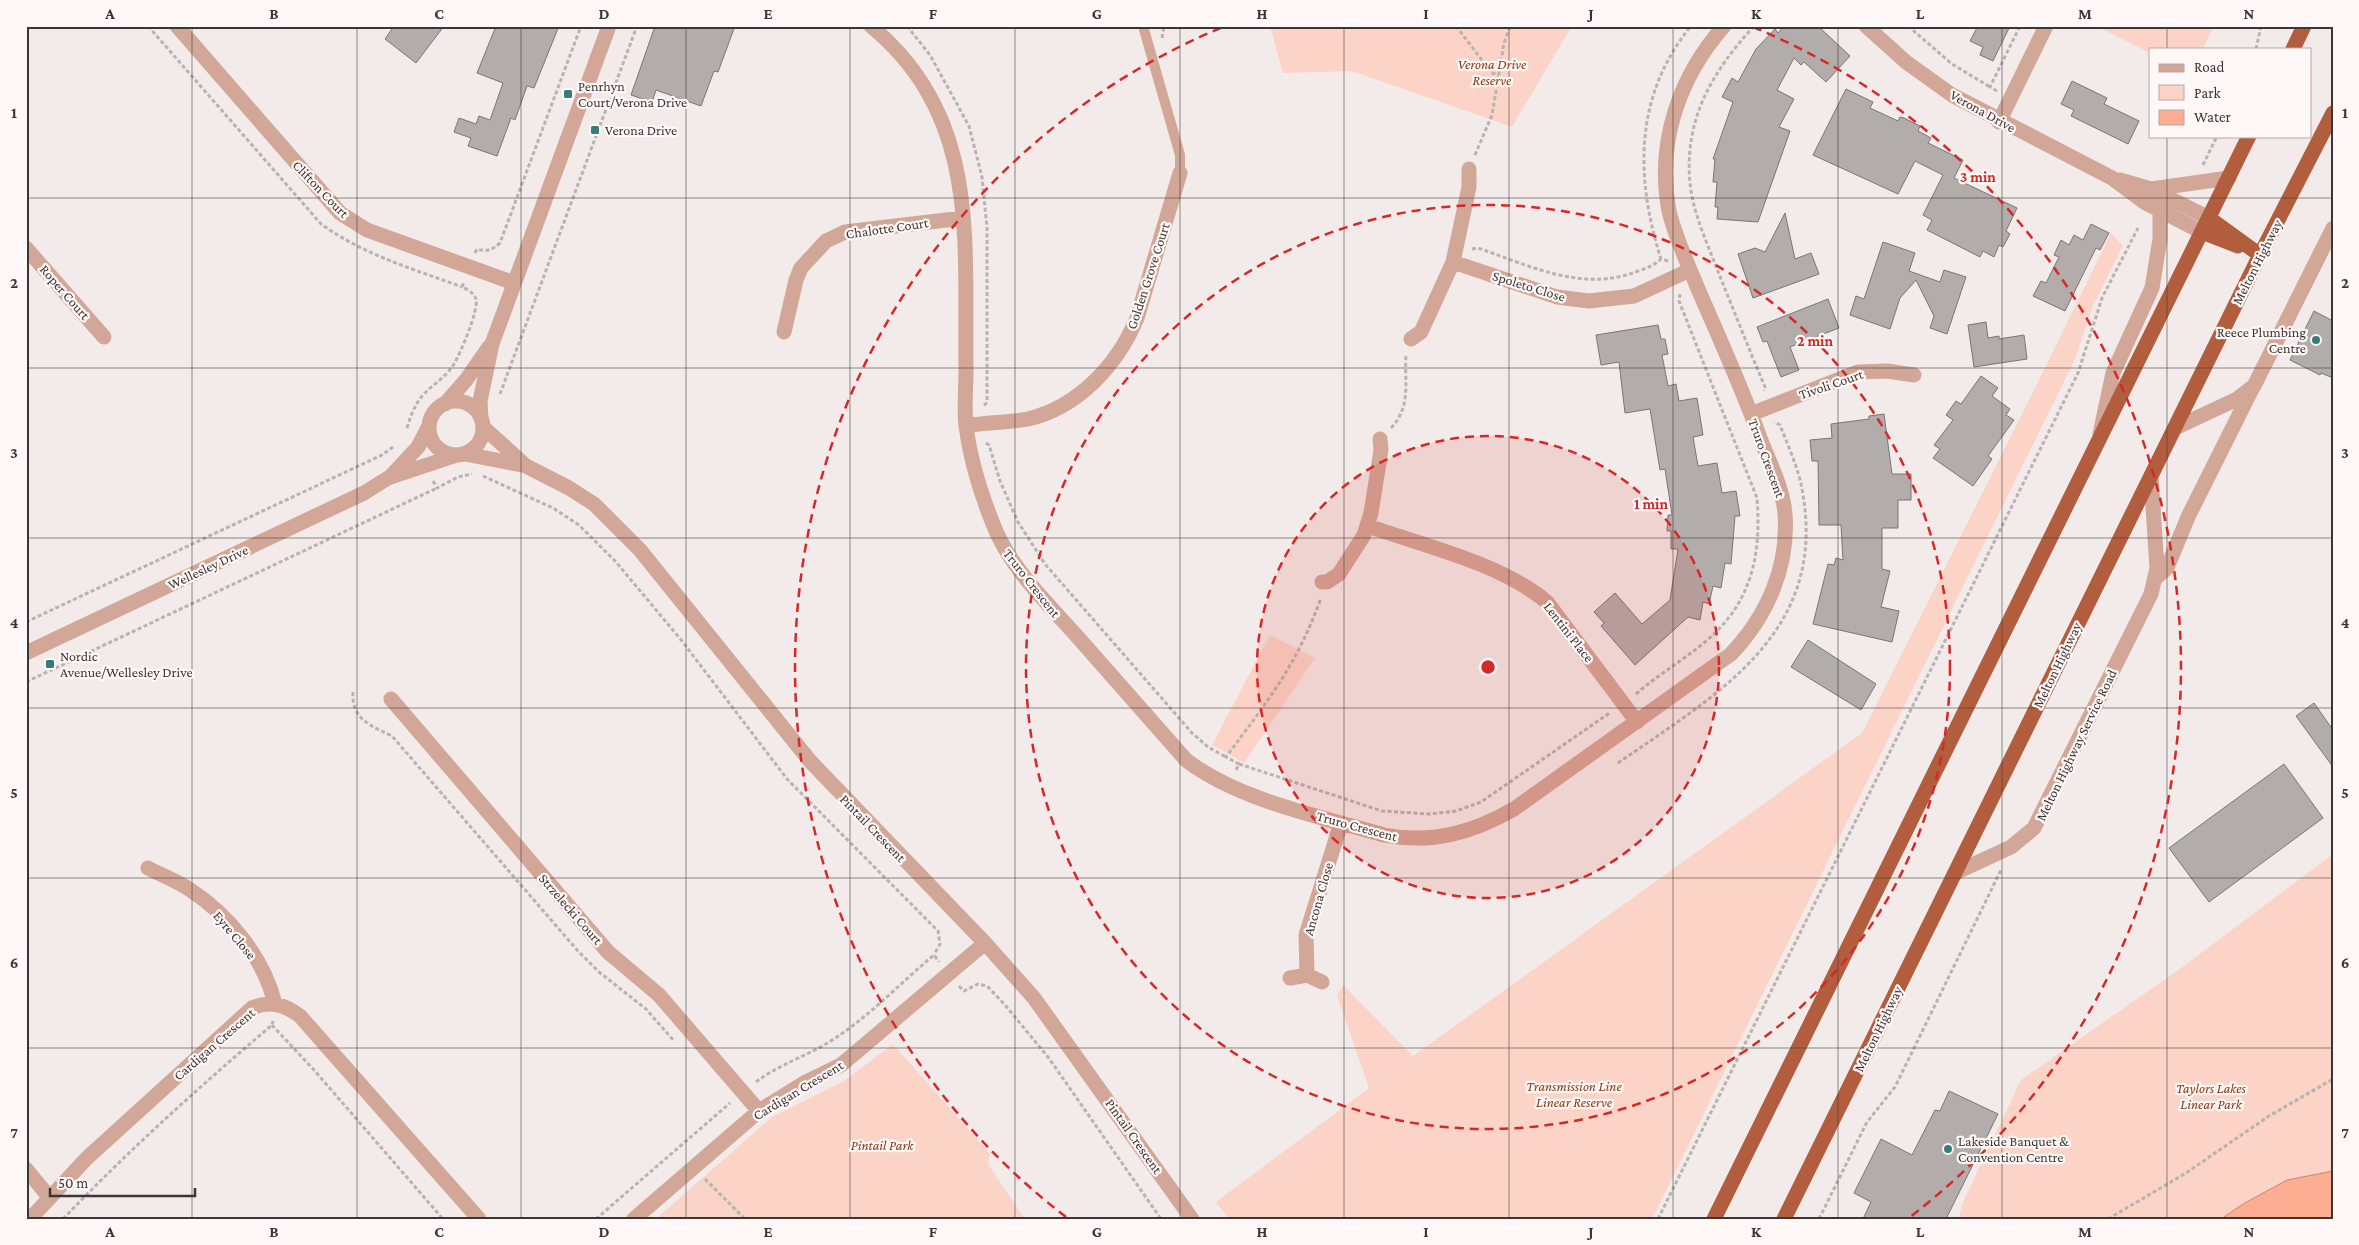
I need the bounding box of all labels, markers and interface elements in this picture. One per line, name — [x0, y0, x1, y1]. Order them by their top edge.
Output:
text: A — [104, 5, 115, 22]
text: B — [269, 5, 279, 22]
text: C — [434, 5, 444, 22]
text: D — [598, 5, 610, 22]
text: E — [763, 5, 773, 22]
text: F — [929, 5, 938, 22]
text: G — [1092, 5, 1102, 22]
text: H — [1257, 5, 1268, 22]
text: I — [1423, 5, 1429, 22]
text: J — [1586, 5, 1594, 22]
text: K — [1751, 5, 1762, 22]
text: L — [1916, 5, 1925, 22]
text: M — [2078, 5, 2092, 22]
text: N — [2244, 5, 2255, 22]
legend — [2149, 48, 2312, 138]
park label: Verona Drive Reserve — [1458, 56, 1527, 88]
text: Road — [2194, 59, 2225, 75]
place label: Penrhyn Court/Verona Drive — [578, 78, 687, 110]
text: Park — [2194, 85, 2221, 101]
street label: Verona Drive — [1948, 86, 2018, 136]
marker: Penrhyn Court/Verona Drive — [562, 88, 574, 100]
text: 1 — [11, 104, 17, 121]
text: 1 — [2342, 104, 2348, 121]
text: Water — [2194, 109, 2231, 125]
place label: Verona Drive — [605, 122, 677, 138]
marker: Verona Drive — [589, 124, 601, 136]
street label: Clifton Court — [290, 157, 353, 221]
text: 3 min — [1960, 169, 1996, 185]
street label: Chalotte Court — [845, 214, 930, 242]
street label: Melton Highway — [2229, 216, 2286, 307]
street label: Golden Grove Court — [1123, 220, 1173, 331]
street label: Roper Court — [37, 261, 94, 323]
street label: Spoleto Close — [1491, 267, 1567, 305]
text: 2 — [10, 274, 18, 291]
text: 2 — [2341, 274, 2349, 291]
place label: Reece Plumbing Centre — [2217, 324, 2306, 356]
text: 2 min — [1797, 333, 1833, 349]
marker: Reece Plumbing Centre — [2310, 334, 2322, 346]
street label: Tivoli Court — [1797, 365, 1865, 402]
street label: Truro Crescent — [1745, 416, 1789, 500]
text: 3 — [10, 444, 18, 461]
text: 3 — [2341, 444, 2349, 461]
text: 1 min — [1634, 496, 1668, 512]
street label: Wellesley Drive — [165, 541, 251, 593]
street label: Truro Crescent — [1000, 545, 1064, 621]
street label: Lentini Place — [1541, 599, 1597, 665]
text: 4 — [10, 614, 19, 631]
text: 4 — [2341, 614, 2350, 631]
street label: Melton Highway — [2029, 619, 2085, 710]
place label: Nordic Avenue/Wellesley Drive — [60, 648, 193, 680]
marker: Nordic Avenue/Wellesley Drive — [44, 658, 56, 670]
centre of rings — [1479, 658, 1497, 676]
street label: Melton Highway Service Road — [2032, 666, 2120, 823]
text: 5 — [10, 784, 18, 801]
text: 5 — [2341, 784, 2349, 801]
street label: Pintail Crescent — [837, 791, 910, 865]
street label: Truro Crescent — [1315, 808, 1399, 845]
street label: Ancona Close — [1300, 861, 1336, 937]
street label: Strzelecki Court — [536, 870, 606, 948]
street label: Eyre Close — [210, 908, 260, 962]
text: 6 — [10, 954, 18, 971]
text: 6 — [2341, 954, 2349, 971]
street label: Melton Highway — [1850, 983, 1906, 1074]
street label: Cardigan Crescent — [170, 1004, 258, 1084]
street label: Cardigan Crescent — [750, 1057, 846, 1123]
park label: Transmission Line Linear Reserve — [1526, 1078, 1622, 1110]
park label: Taylors Lakes Linear Park — [2176, 1080, 2247, 1112]
street label: Pintail Crescent — [1102, 1095, 1166, 1177]
text: 7 — [10, 1124, 18, 1141]
text: 7 — [2341, 1124, 2349, 1141]
place label: Lakeside Banquet & Convention Centre — [1958, 1133, 2069, 1165]
park label: Pintail Park — [851, 1137, 914, 1153]
marker: Lakeside Banquet & Convention Centre — [1942, 1143, 1954, 1155]
scale bar — [50, 1165, 195, 1197]
text: 50 m — [58, 1175, 88, 1191]
text: A — [104, 1223, 115, 1240]
text: B — [269, 1223, 279, 1240]
text: C — [434, 1223, 444, 1240]
text: D — [598, 1223, 610, 1240]
text: E — [763, 1223, 773, 1240]
text: F — [929, 1223, 938, 1240]
text: G — [1092, 1223, 1102, 1240]
text: H — [1257, 1223, 1268, 1240]
text: I — [1423, 1223, 1429, 1240]
text: J — [1586, 1223, 1594, 1240]
text: K — [1751, 1223, 1762, 1240]
text: L — [1916, 1223, 1925, 1240]
text: M — [2078, 1223, 2092, 1240]
text: N — [2244, 1223, 2255, 1240]

